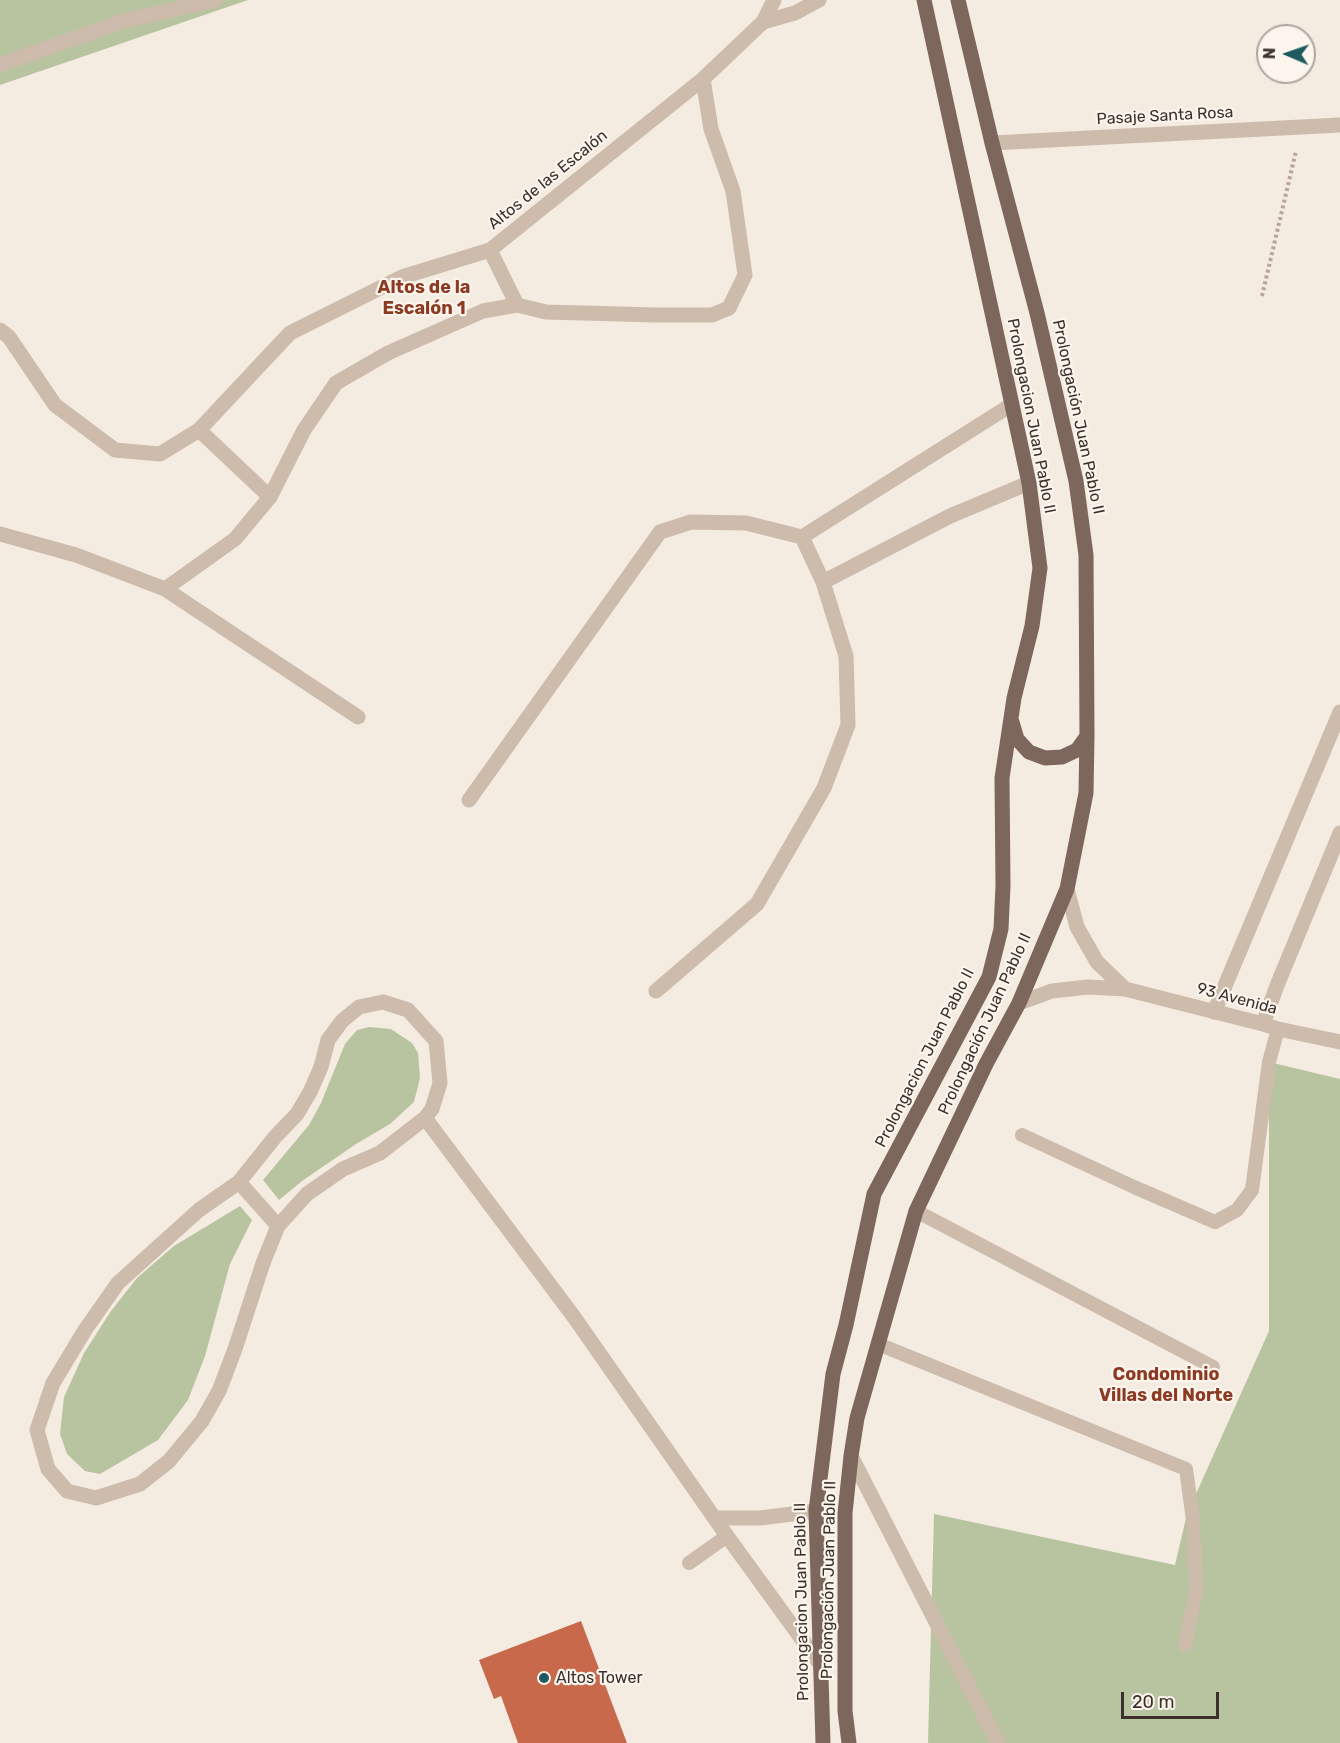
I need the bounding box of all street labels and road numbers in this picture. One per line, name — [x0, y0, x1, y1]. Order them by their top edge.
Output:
street label: Pasaje Santa Rosa — [1096, 103, 1234, 129]
street label: Altos de las Escalón — [485, 126, 611, 234]
street label: Prolongacion Juan Pablo II — [1003, 317, 1059, 515]
street label: Prolongación Juan Pablo II — [1048, 318, 1108, 516]
street label: Prolongación Juan Pablo II — [934, 930, 1036, 1118]
street label: Prolongacion Juan Pablo II — [871, 965, 979, 1151]
street label: 93 Avenida — [1195, 979, 1279, 1019]
street label: Prolongación Juan Pablo II — [818, 1481, 840, 1679]
street label: Prolongacion Juan Pablo II — [791, 1503, 813, 1701]

